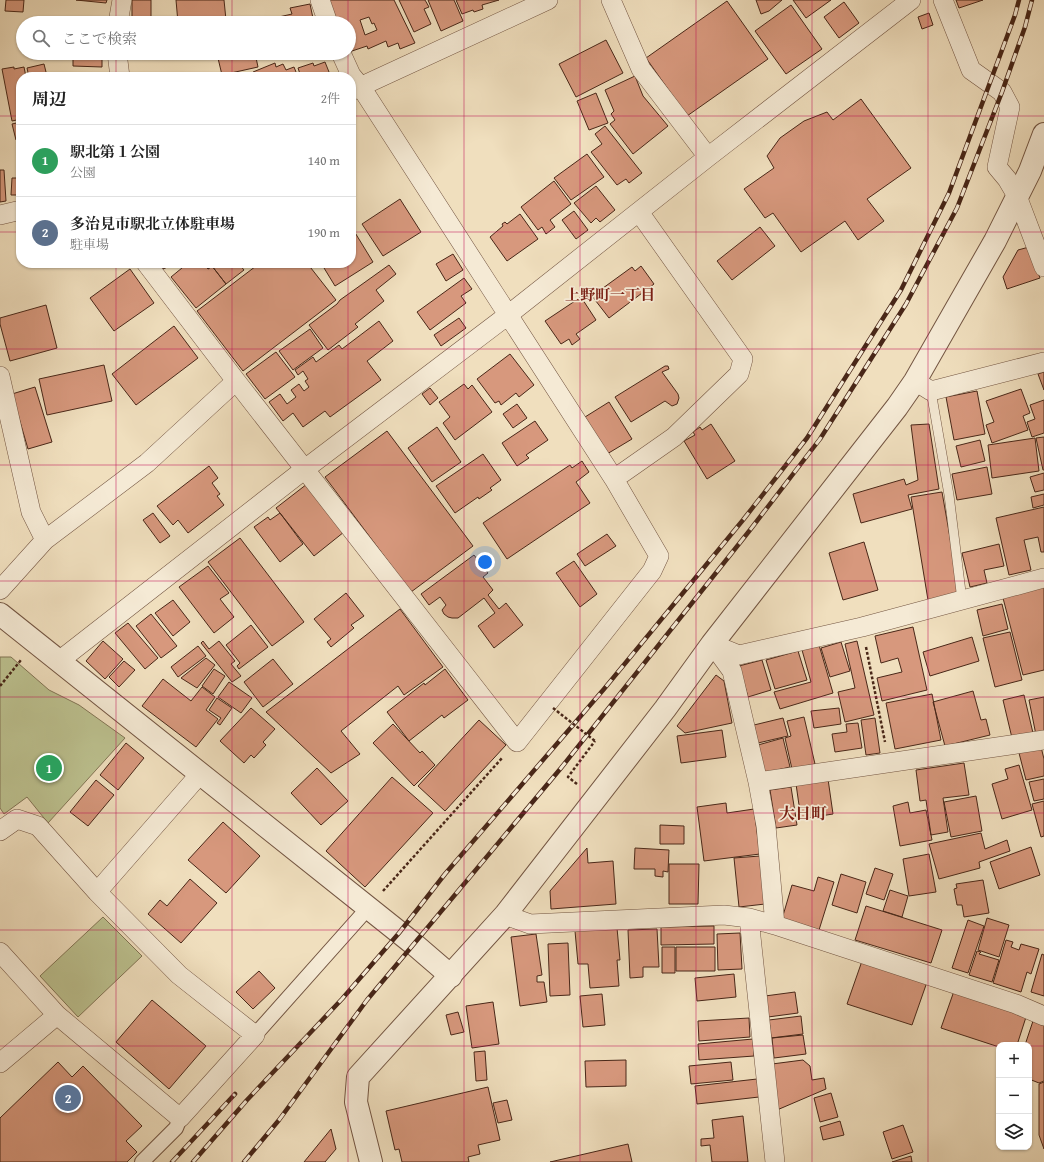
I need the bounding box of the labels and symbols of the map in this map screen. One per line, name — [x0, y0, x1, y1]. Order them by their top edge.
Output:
district label: 上野町一丁目 — [565, 284, 655, 305]
your location — [475, 552, 495, 572]
pin: 1 — [36, 753, 62, 783]
district label: 大日町 — [779, 801, 827, 825]
pin: 2 — [55, 1083, 81, 1113]

